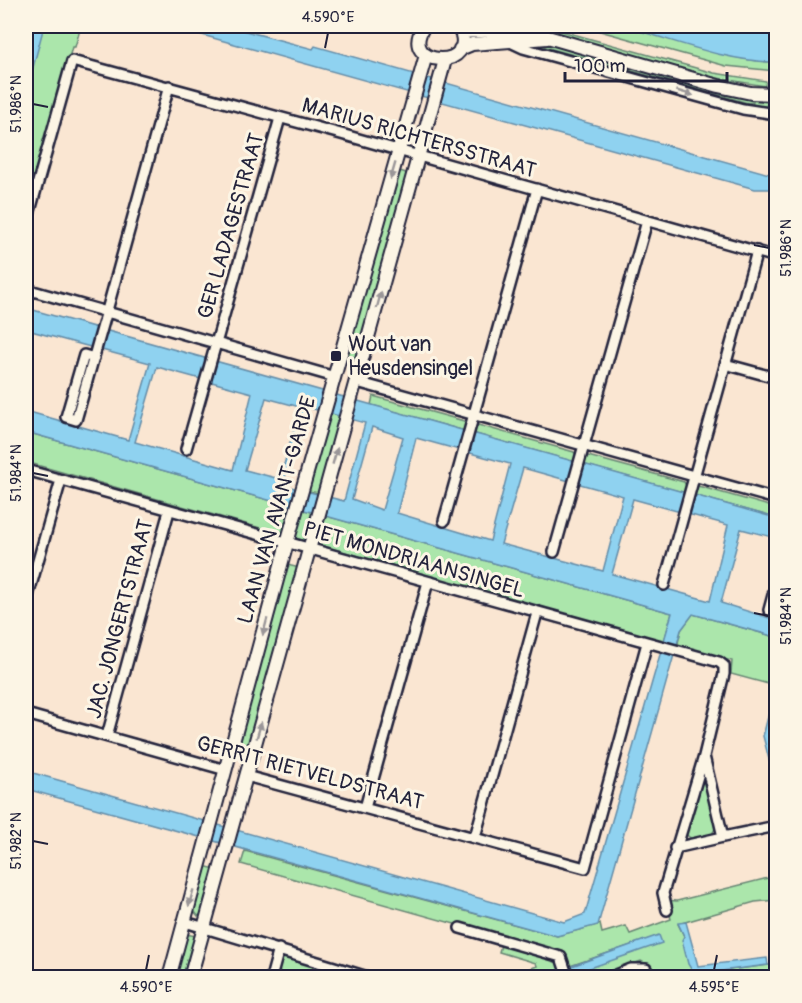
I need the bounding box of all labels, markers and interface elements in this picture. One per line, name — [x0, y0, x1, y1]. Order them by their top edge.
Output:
text: 4.590°E — [302, 8, 354, 27]
scale bar — [565, 45, 727, 83]
text: 100 m — [574, 55, 626, 78]
text: 51.986°N — [7, 75, 26, 133]
one-way arrow — [676, 89, 694, 98]
street label: MARIUS RICHTERSSTRAAT — [299, 92, 539, 184]
street label: GER LADAGESTRAAT — [192, 130, 271, 322]
one-way arrow — [388, 162, 397, 180]
text: 51.986°N — [777, 219, 796, 277]
one-way arrow — [375, 291, 384, 309]
place label: Wout van Heusdensingel — [348, 331, 473, 382]
marker: Wout van Heusdensingel — [329, 349, 343, 363]
street label: LAAN VAN AVANT-GARDE — [232, 393, 322, 627]
text: 51.984°N — [7, 444, 26, 502]
one-way arrow — [331, 447, 340, 465]
street label: PIET MONDRIAANSINGEL — [300, 515, 528, 605]
street label: JAC. JONGERTSTRAAT — [80, 516, 160, 722]
text: 51.984°N — [777, 587, 796, 645]
one-way arrow — [260, 618, 269, 636]
one-way arrow — [255, 721, 264, 739]
street label: GERRIT RIETVELDSTRAAT — [194, 730, 427, 816]
text: 51.982°N — [7, 812, 26, 870]
one-way arrow — [186, 888, 196, 907]
text: 4.590°E — [120, 978, 172, 997]
text: 4.595°E — [689, 978, 739, 997]

